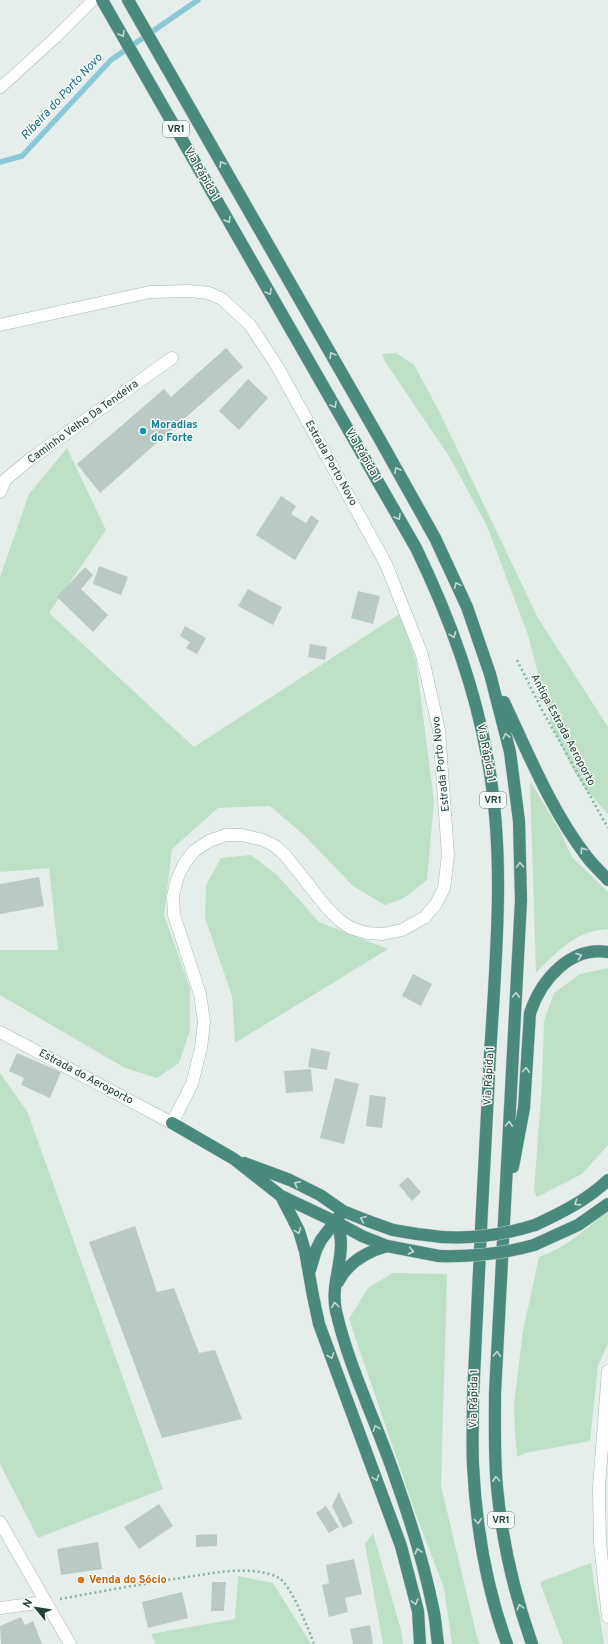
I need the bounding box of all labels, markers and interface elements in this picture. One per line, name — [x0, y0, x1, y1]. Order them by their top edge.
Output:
one-way arrow — [117, 30, 124, 37]
water label: Ribeira do Porto Novo — [18, 50, 107, 144]
road number: VR1 — [163, 121, 189, 137]
street label: Via Rápida 1 — [181, 145, 223, 203]
one-way arrow — [219, 161, 226, 168]
one-way arrow — [223, 215, 230, 223]
one-way arrow — [265, 288, 272, 295]
one-way arrow — [329, 352, 336, 359]
street label: Caminho Velho Da Tendeira — [25, 377, 141, 467]
one-way arrow — [329, 400, 336, 408]
place label: Moradias do Forte — [151, 418, 198, 445]
street label: Estrada Porto Novo — [302, 418, 360, 508]
marker: Moradias do Forte — [138, 426, 148, 436]
street label: Via Rápida 1 — [342, 426, 384, 484]
one-way arrow — [395, 467, 402, 474]
one-way arrow — [394, 513, 401, 520]
one-way arrow — [454, 582, 462, 589]
one-way arrow — [449, 631, 457, 638]
street label: Antiga Estrada Aeroporto — [528, 672, 598, 788]
street label: Estrada Porto Novo — [429, 716, 453, 812]
street label: Via Rápida 1 — [473, 723, 499, 783]
one-way arrow — [503, 733, 511, 739]
road number: VR1 — [480, 792, 506, 808]
one-way arrow — [580, 847, 587, 854]
one-way arrow — [516, 862, 525, 868]
one-way arrow — [576, 952, 583, 960]
one-way arrow — [512, 992, 521, 998]
street label: Estrada do Aeroporto — [36, 1046, 136, 1108]
street label: Via Rápida 1 — [480, 1046, 498, 1106]
one-way arrow — [522, 1067, 531, 1073]
one-way arrow — [505, 1121, 514, 1127]
one-way arrow — [294, 1181, 302, 1189]
one-way arrow — [574, 1199, 581, 1206]
one-way arrow — [360, 1216, 367, 1224]
one-way arrow — [294, 1227, 302, 1234]
one-way arrow — [408, 1246, 414, 1254]
one-way arrow — [331, 1302, 340, 1309]
one-way arrow — [493, 1351, 501, 1357]
one-way arrow — [326, 1352, 335, 1359]
street label: Via Rápida 1 — [466, 1369, 482, 1429]
one-way arrow — [373, 1425, 381, 1432]
one-way arrow — [371, 1474, 379, 1481]
one-way arrow — [492, 1476, 501, 1482]
road number: VR1 — [488, 1512, 514, 1528]
one-way arrow — [473, 1518, 482, 1524]
one-way arrow — [414, 1548, 423, 1555]
place label: Venda do Sócio — [89, 1573, 167, 1587]
marker: Venda do Sócio — [76, 1575, 86, 1585]
north arrow — [16, 1588, 56, 1628]
text: N — [20, 1597, 36, 1610]
one-way arrow — [410, 1598, 419, 1605]
one-way arrow — [516, 1604, 525, 1611]

